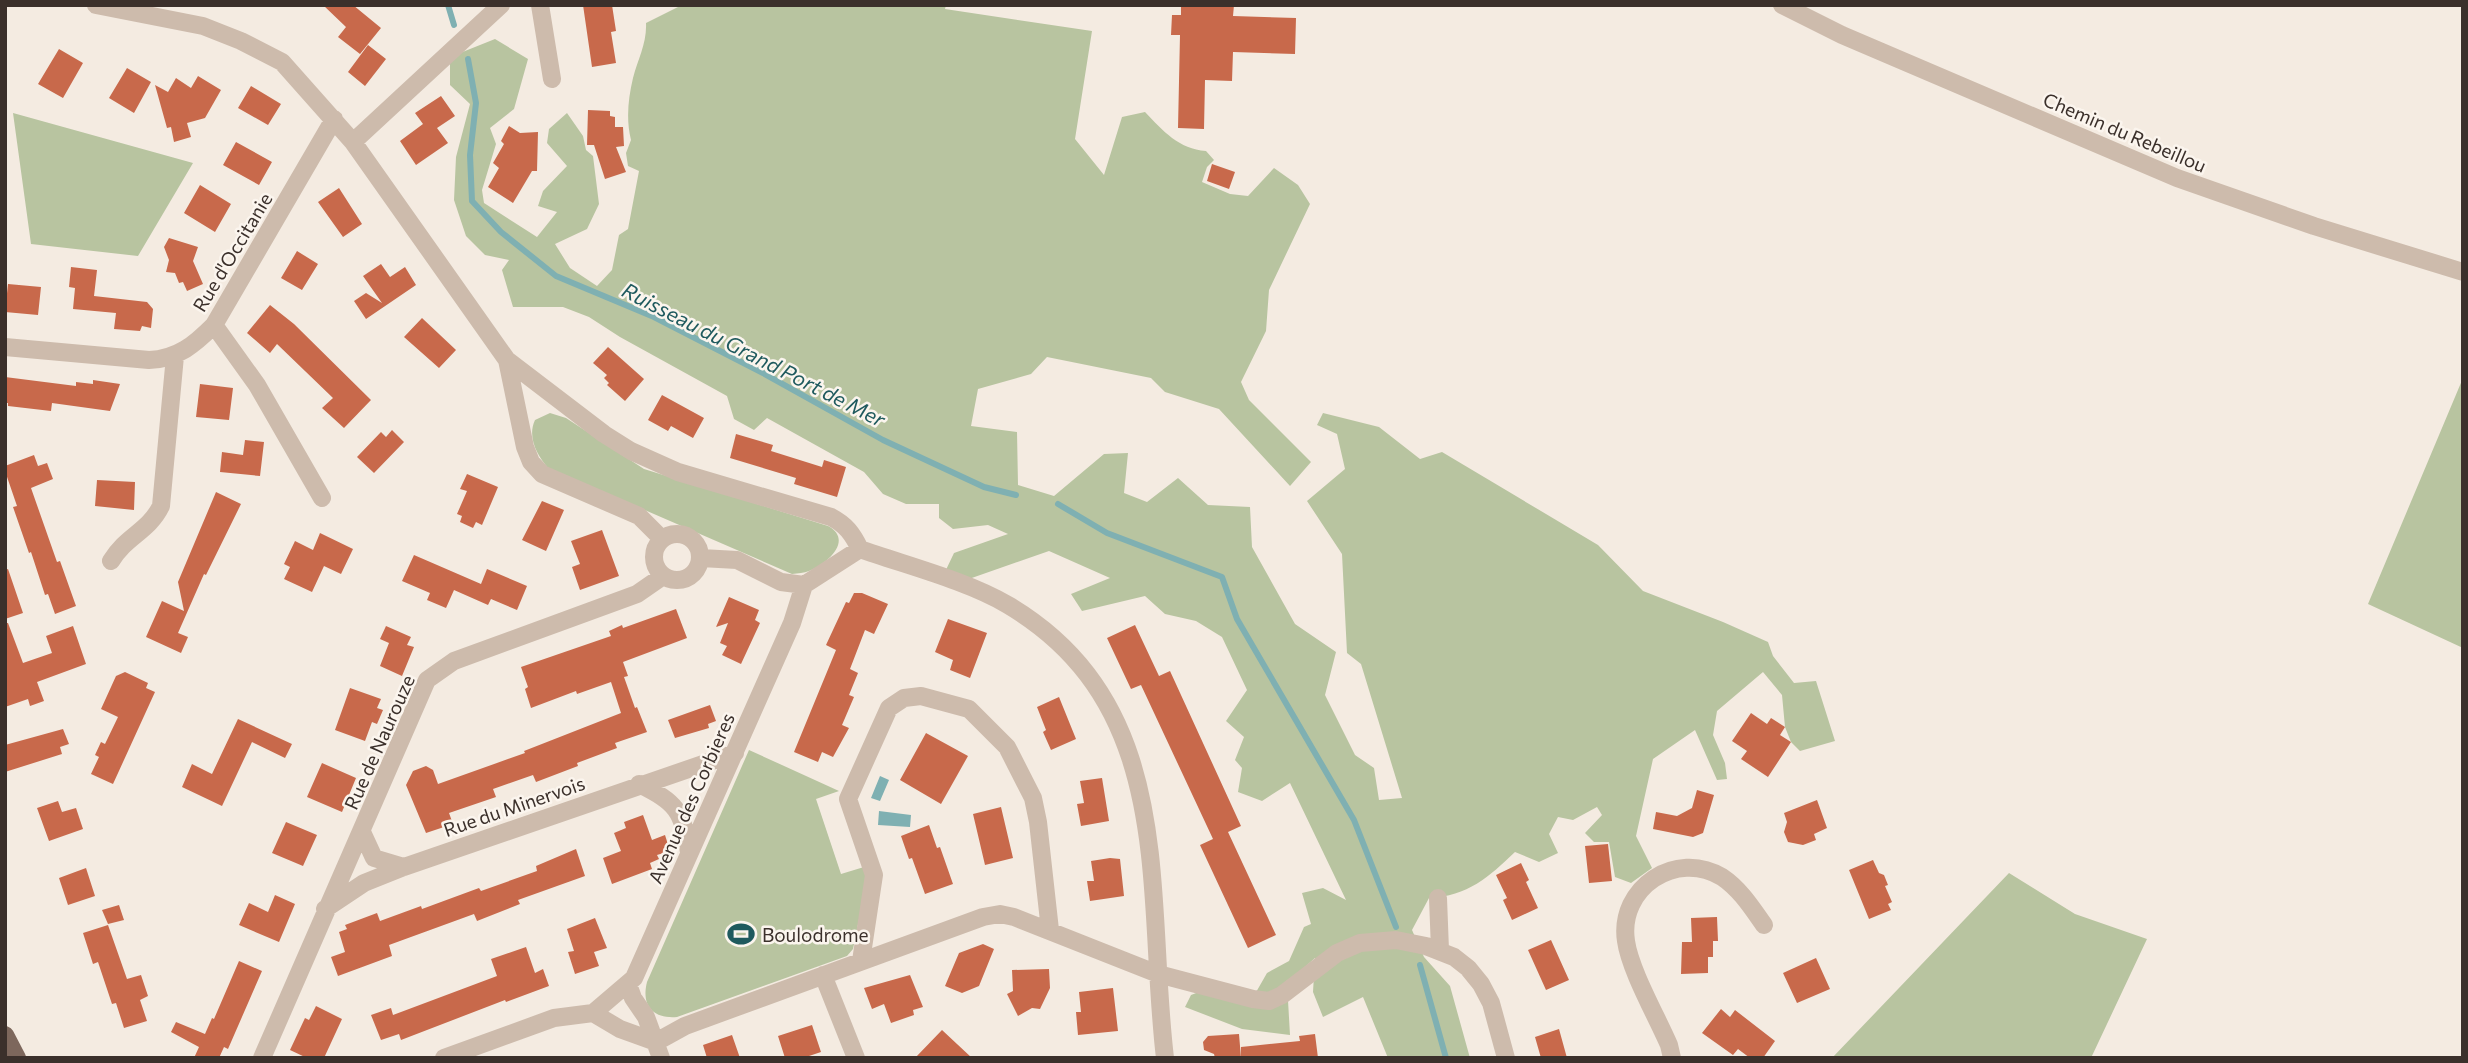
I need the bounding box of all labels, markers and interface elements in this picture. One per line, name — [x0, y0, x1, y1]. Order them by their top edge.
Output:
street label: Chemin du Rebeillou — [2040, 87, 2210, 177]
street label: Rue d'Occitanie — [188, 188, 276, 316]
water label: Ruisseau du Grand Port de Mer — [618, 277, 890, 432]
street label: Rue de Naurouze — [339, 671, 419, 813]
street label: Avenue des Corbieres — [643, 709, 739, 887]
street label: Rue du Minervois — [440, 771, 588, 841]
sports icon: Boulodrome — [726, 919, 756, 949]
place label: Boulodrome — [762, 923, 869, 946]

